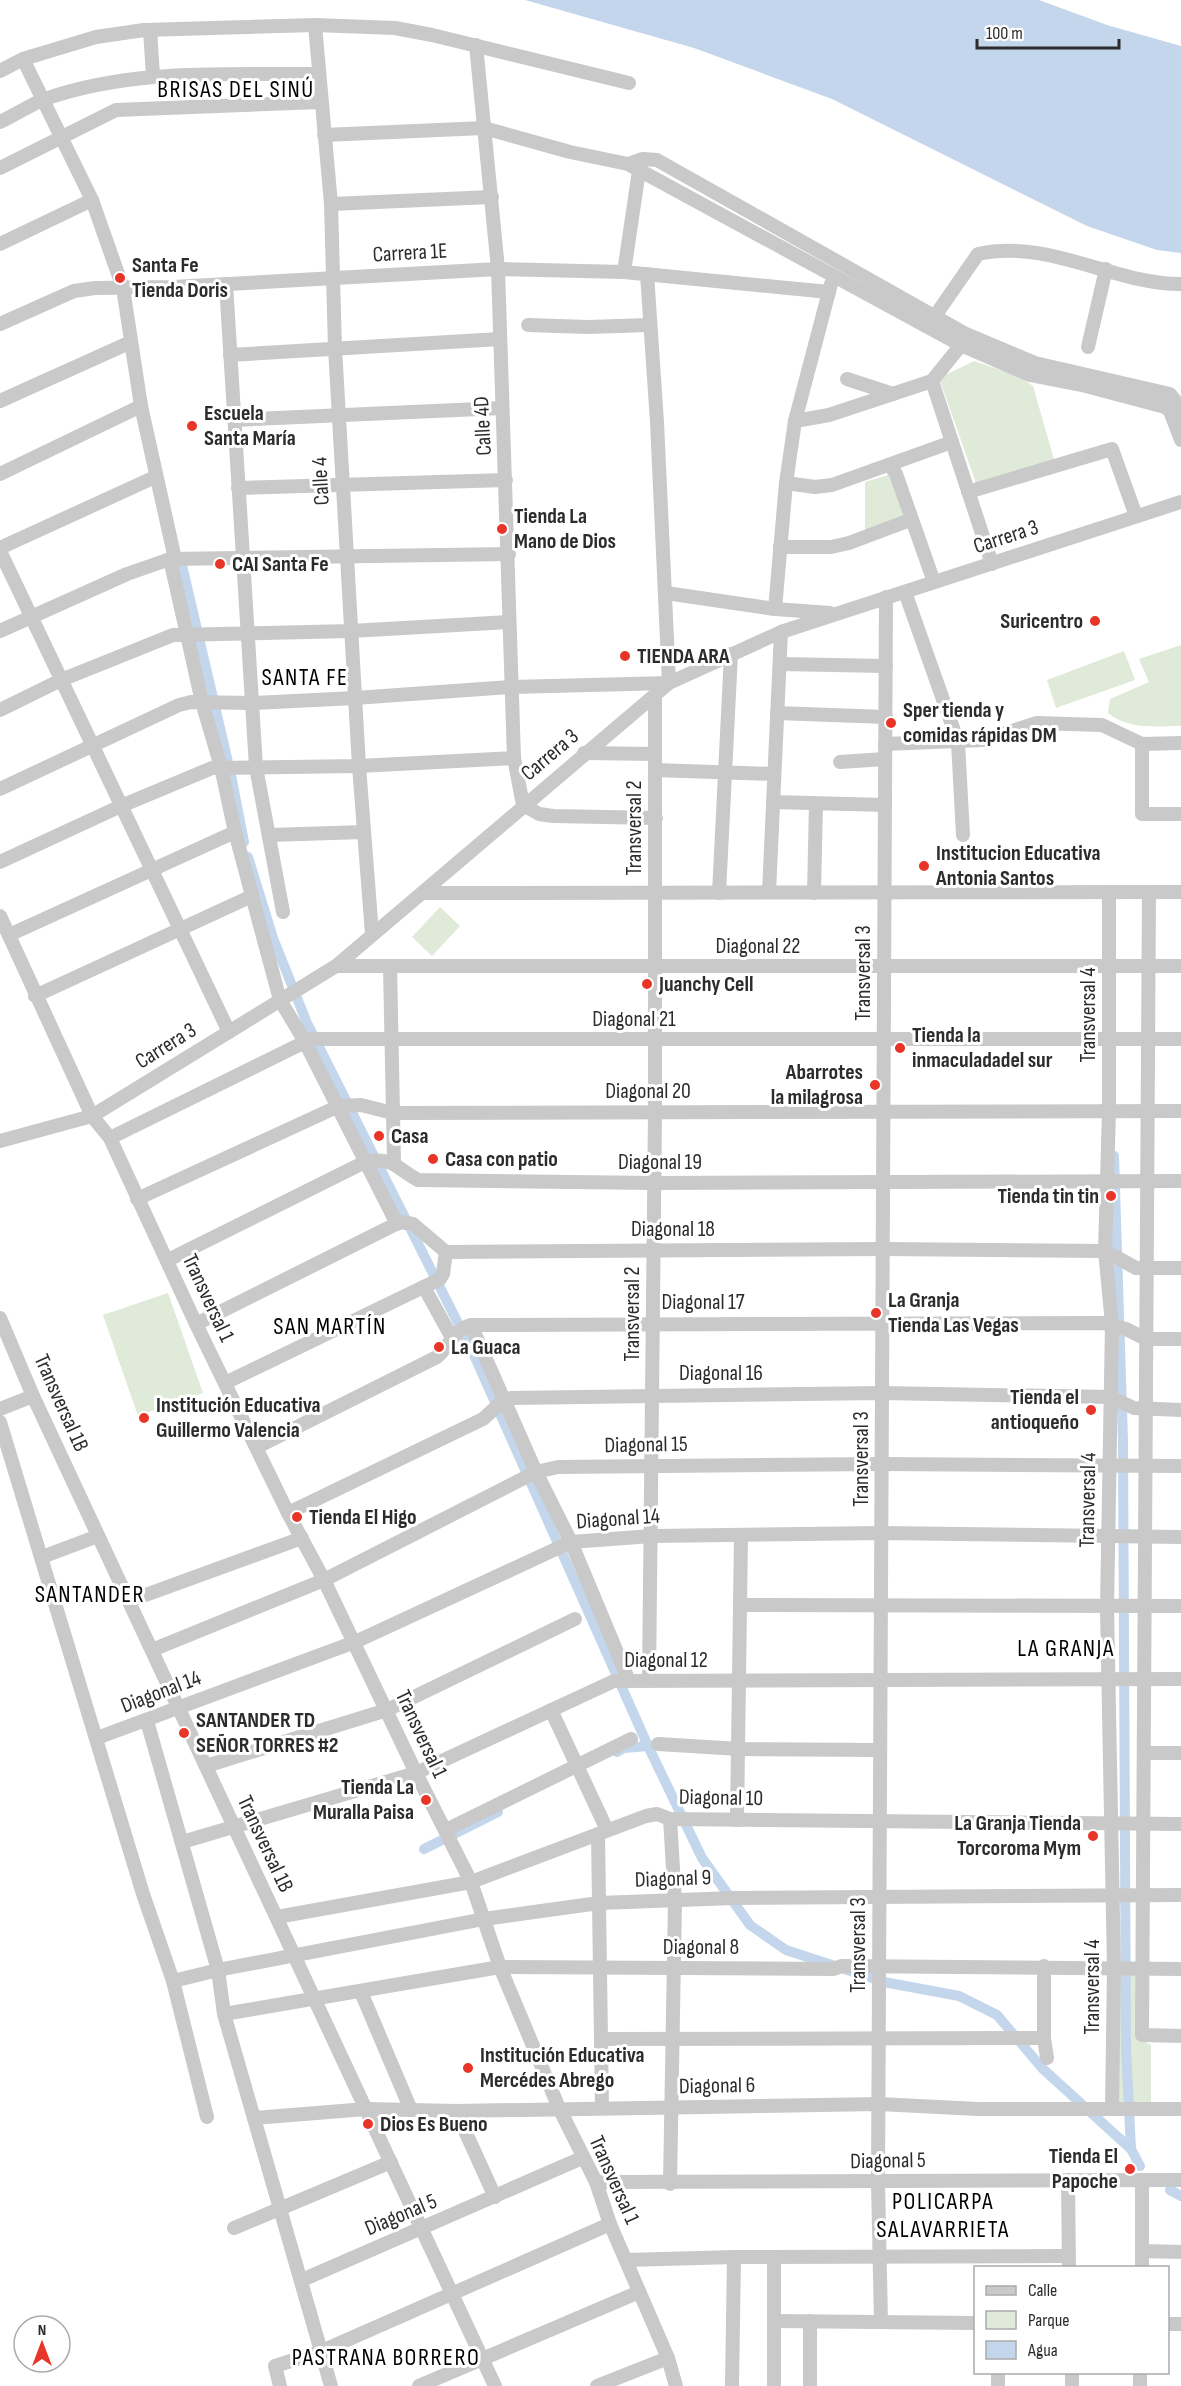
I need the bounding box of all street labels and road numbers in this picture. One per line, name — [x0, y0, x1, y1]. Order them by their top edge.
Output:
street label: Carrera 1E — [372, 238, 448, 268]
street label: Calle 4D — [468, 396, 498, 456]
street label: Calle 4 — [306, 456, 336, 506]
street label: Carrera 3 — [970, 514, 1042, 560]
street label: Carrera 3 — [516, 723, 584, 787]
street label: Transversal 2 — [621, 780, 648, 876]
street label: Transversal 3 — [850, 925, 877, 1021]
street label: Diagonal 22 — [716, 933, 800, 960]
street label: Transversal 4 — [1075, 967, 1102, 1063]
street label: Diagonal 21 — [592, 1006, 676, 1033]
street label: Carrera 3 — [130, 1017, 202, 1075]
street label: Diagonal 20 — [605, 1078, 691, 1105]
street label: Diagonal 19 — [618, 1149, 702, 1176]
street label: Diagonal 18 — [631, 1216, 715, 1243]
street label: Transversal 1 — [176, 1250, 240, 1346]
street label: Transversal 2 — [619, 1266, 646, 1362]
street label: Diagonal 17 — [661, 1289, 745, 1316]
street label: Transversal 1B — [28, 1350, 94, 1456]
street label: Diagonal 16 — [679, 1360, 763, 1387]
street label: Transversal 3 — [848, 1411, 875, 1507]
street label: Diagonal 15 — [604, 1431, 688, 1459]
street label: Transversal 4 — [1074, 1452, 1102, 1548]
street label: Diagonal 14 — [575, 1503, 661, 1535]
street label: Diagonal 12 — [624, 1647, 708, 1674]
street label: Diagonal 14 — [117, 1664, 205, 1720]
street label: Transversal 1 — [389, 1686, 453, 1782]
street label: Diagonal 10 — [679, 1784, 763, 1812]
street label: Transversal 1B — [231, 1791, 299, 1897]
street label: Diagonal 9 — [634, 1864, 712, 1894]
street label: Transversal 3 — [845, 1897, 872, 1993]
street label: Diagonal 8 — [663, 1934, 739, 1961]
street label: Transversal 4 — [1079, 1939, 1106, 2035]
street label: Diagonal 6 — [679, 2072, 755, 2100]
street label: Transversal 1 — [583, 2132, 646, 2229]
street label: Diagonal 5 — [850, 2147, 926, 2175]
street label: Diagonal 5 — [361, 2188, 441, 2242]

